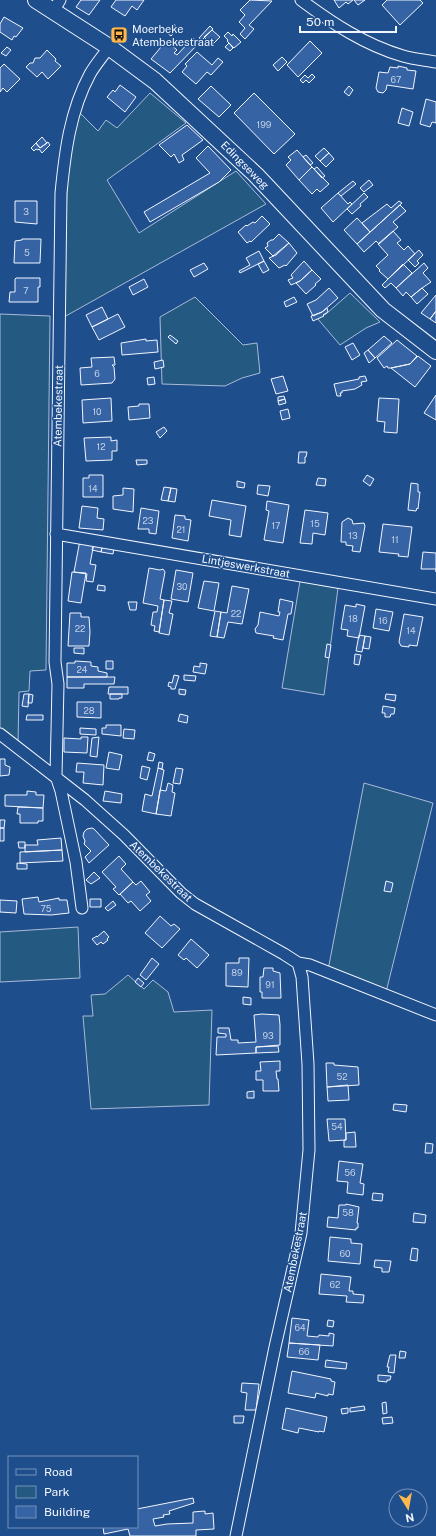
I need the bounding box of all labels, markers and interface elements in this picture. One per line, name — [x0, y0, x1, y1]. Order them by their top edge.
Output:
scale bar — [300, 8, 396, 34]
text: 50 m — [306, 15, 334, 29]
place label: Moerbeke Atembekestraat — [132, 23, 214, 48]
bus stop icon: Moerbeke Atembekestraat — [109, 25, 129, 45]
house number: 67 — [391, 74, 401, 85]
house number: 199 — [257, 119, 272, 130]
street label: Edingseweg — [219, 139, 271, 191]
house number: 3 — [23, 206, 29, 217]
house number: 5 — [24, 247, 30, 258]
house number: 7 — [23, 285, 29, 296]
street label: Atembekestraat — [51, 365, 65, 447]
house number: 6 — [94, 368, 100, 379]
house number: 10 — [92, 406, 102, 417]
house number: 12 — [96, 441, 106, 452]
house number: 14 — [88, 483, 98, 494]
house number: 23 — [142, 515, 154, 526]
house number: 15 — [310, 518, 320, 529]
house number: 17 — [271, 520, 281, 531]
house number: 21 — [176, 524, 186, 535]
house number: 13 — [348, 530, 358, 541]
house number: 11 — [391, 534, 399, 545]
street label: Lintjeswerkstraat — [201, 552, 291, 580]
house number: 30 — [176, 581, 188, 592]
house number: 22 — [231, 608, 241, 619]
house number: 18 — [348, 613, 358, 624]
house number: 16 — [378, 615, 388, 626]
house number: 22 — [75, 623, 85, 634]
house number: 14 — [406, 625, 416, 636]
house number: 24 — [76, 664, 88, 675]
house number: 28 — [83, 705, 95, 716]
street label: Atembekestraat — [127, 838, 195, 904]
house number: 75 — [40, 903, 52, 914]
house number: 89 — [231, 967, 243, 978]
house number: 91 — [265, 979, 275, 990]
house number: 93 — [262, 1030, 274, 1041]
house number: 52 — [336, 1071, 348, 1082]
house number: 54 — [331, 1121, 343, 1132]
house number: 56 — [344, 1167, 356, 1178]
house number: 58 — [342, 1207, 354, 1218]
street label: Atembekestraat — [281, 1211, 309, 1293]
house number: 60 — [339, 1248, 351, 1259]
house number: 62 — [330, 1279, 340, 1290]
house number: 64 — [294, 1322, 306, 1333]
house number: 66 — [298, 1346, 310, 1357]
legend — [8, 1456, 138, 1528]
text: Road — [44, 1465, 72, 1479]
text: Park — [44, 1485, 70, 1499]
north arrow — [388, 1488, 428, 1528]
text: Building — [44, 1505, 90, 1519]
text: N — [405, 1511, 415, 1525]

